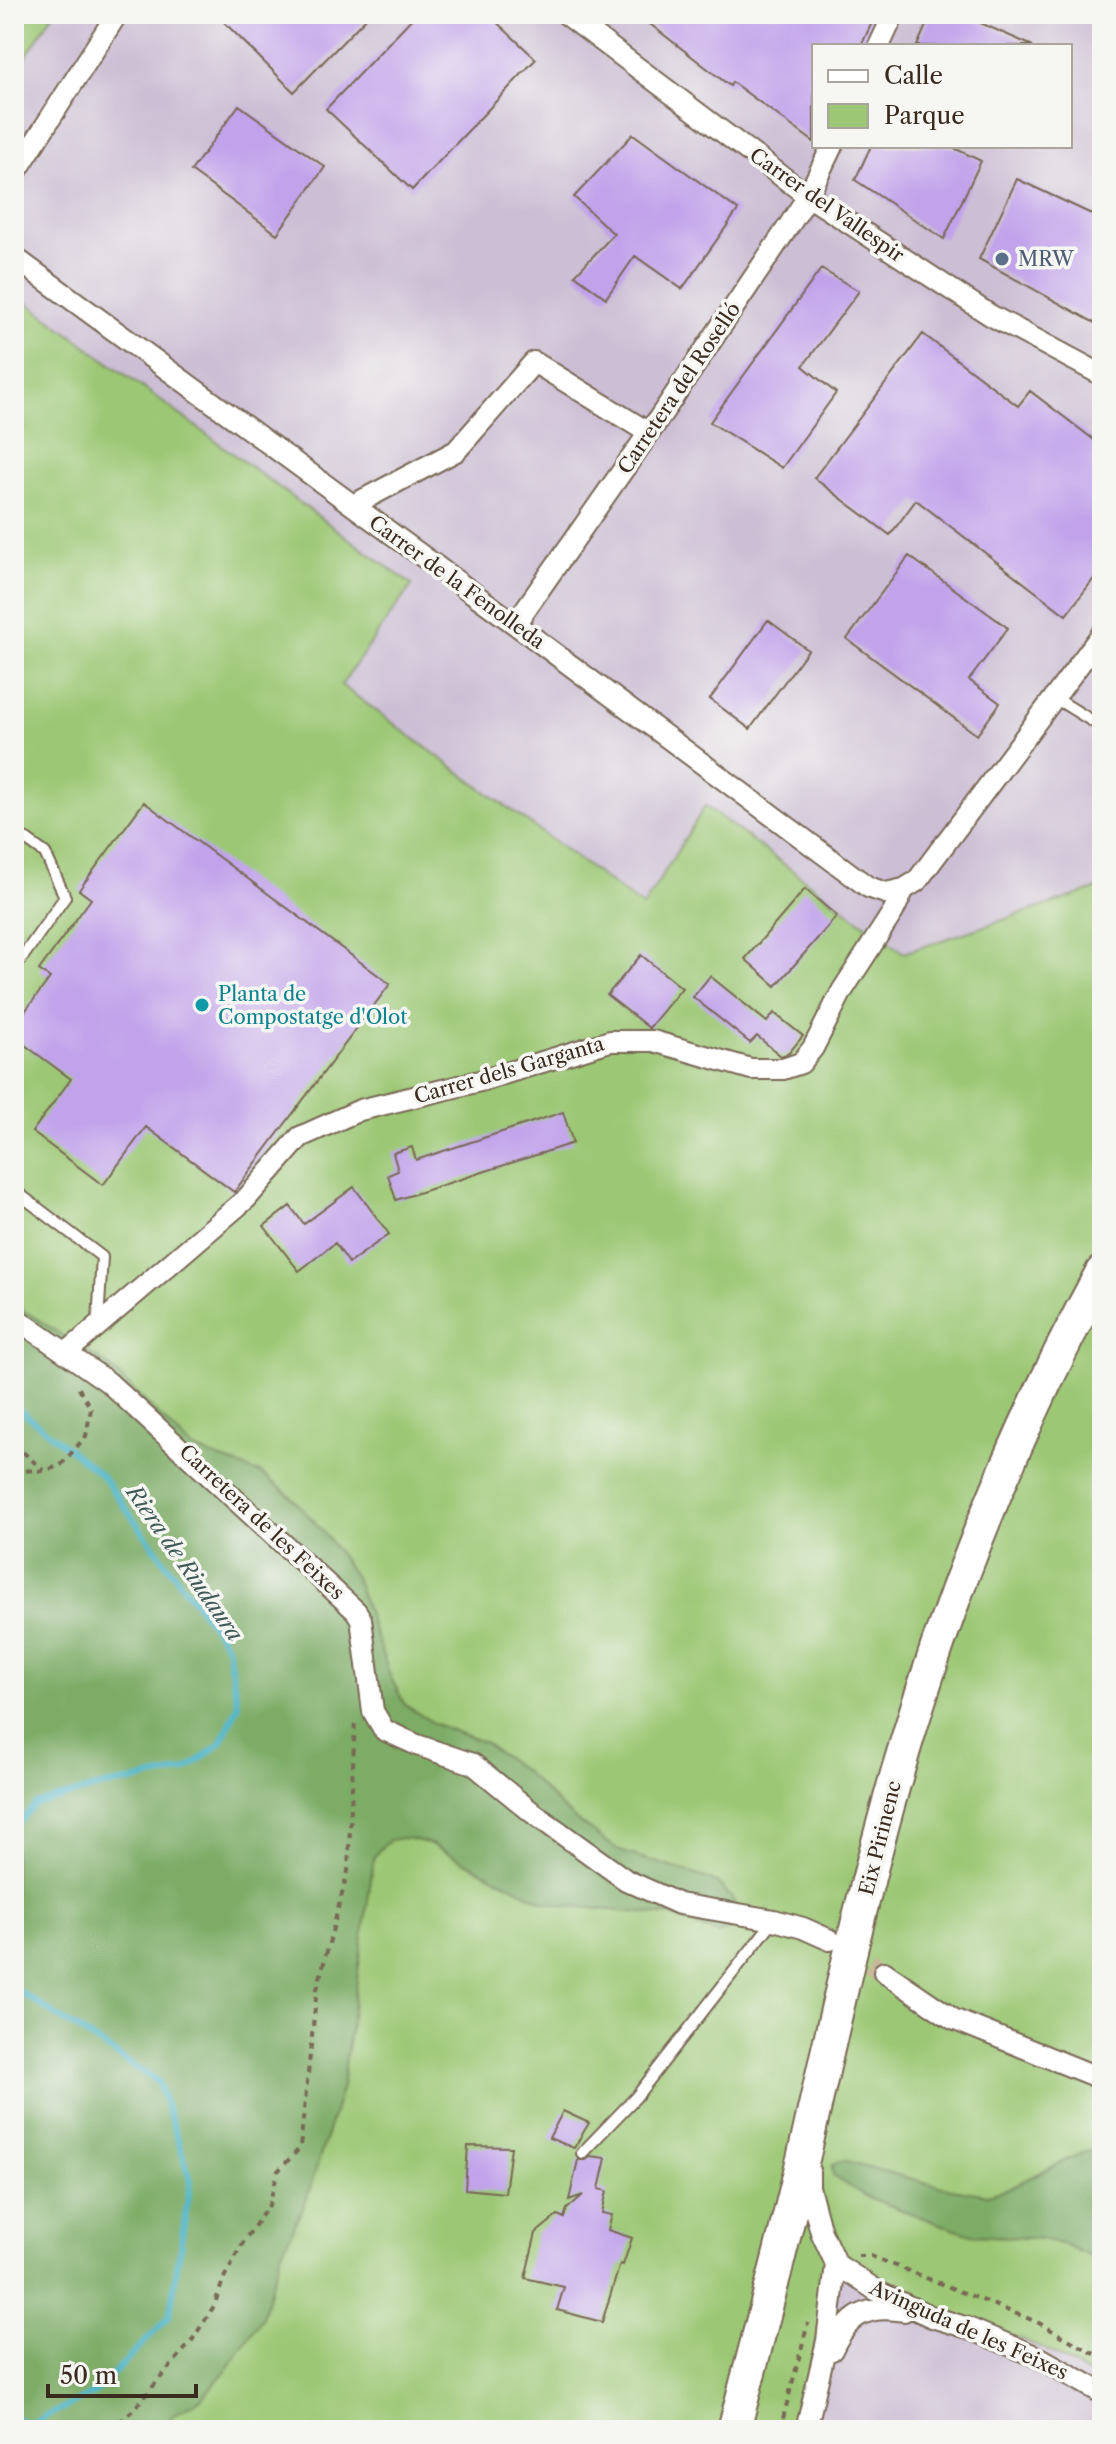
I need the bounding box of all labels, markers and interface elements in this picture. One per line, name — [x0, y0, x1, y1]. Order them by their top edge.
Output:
legend — [812, 44, 1072, 148]
text: Calle — [884, 61, 943, 90]
text: Parque — [884, 101, 965, 130]
street label: Carrer del Vallespir — [745, 143, 909, 268]
place label: MRW — [1018, 247, 1075, 271]
marker: MRW — [993, 250, 1011, 268]
street label: Carretera del Roselló — [613, 298, 745, 478]
street label: Carrer de la Fenolleda — [364, 510, 550, 654]
place label: Planta de Compostatge d'Olot — [218, 982, 407, 1029]
marker: Planta de Compostatge d'Olot — [193, 996, 211, 1014]
street label: Carrer dels Garganta — [411, 1031, 607, 1109]
street label: Carretera de les Feixes — [175, 1439, 349, 1605]
water label: Riera de Riudaura — [120, 1478, 249, 1647]
street label: Eix Pirinenc — [854, 1778, 906, 1898]
street label: Avinguda de les Feixes — [865, 2275, 1072, 2385]
scale bar — [48, 2348, 196, 2398]
text: 50 m — [60, 2361, 117, 2390]

